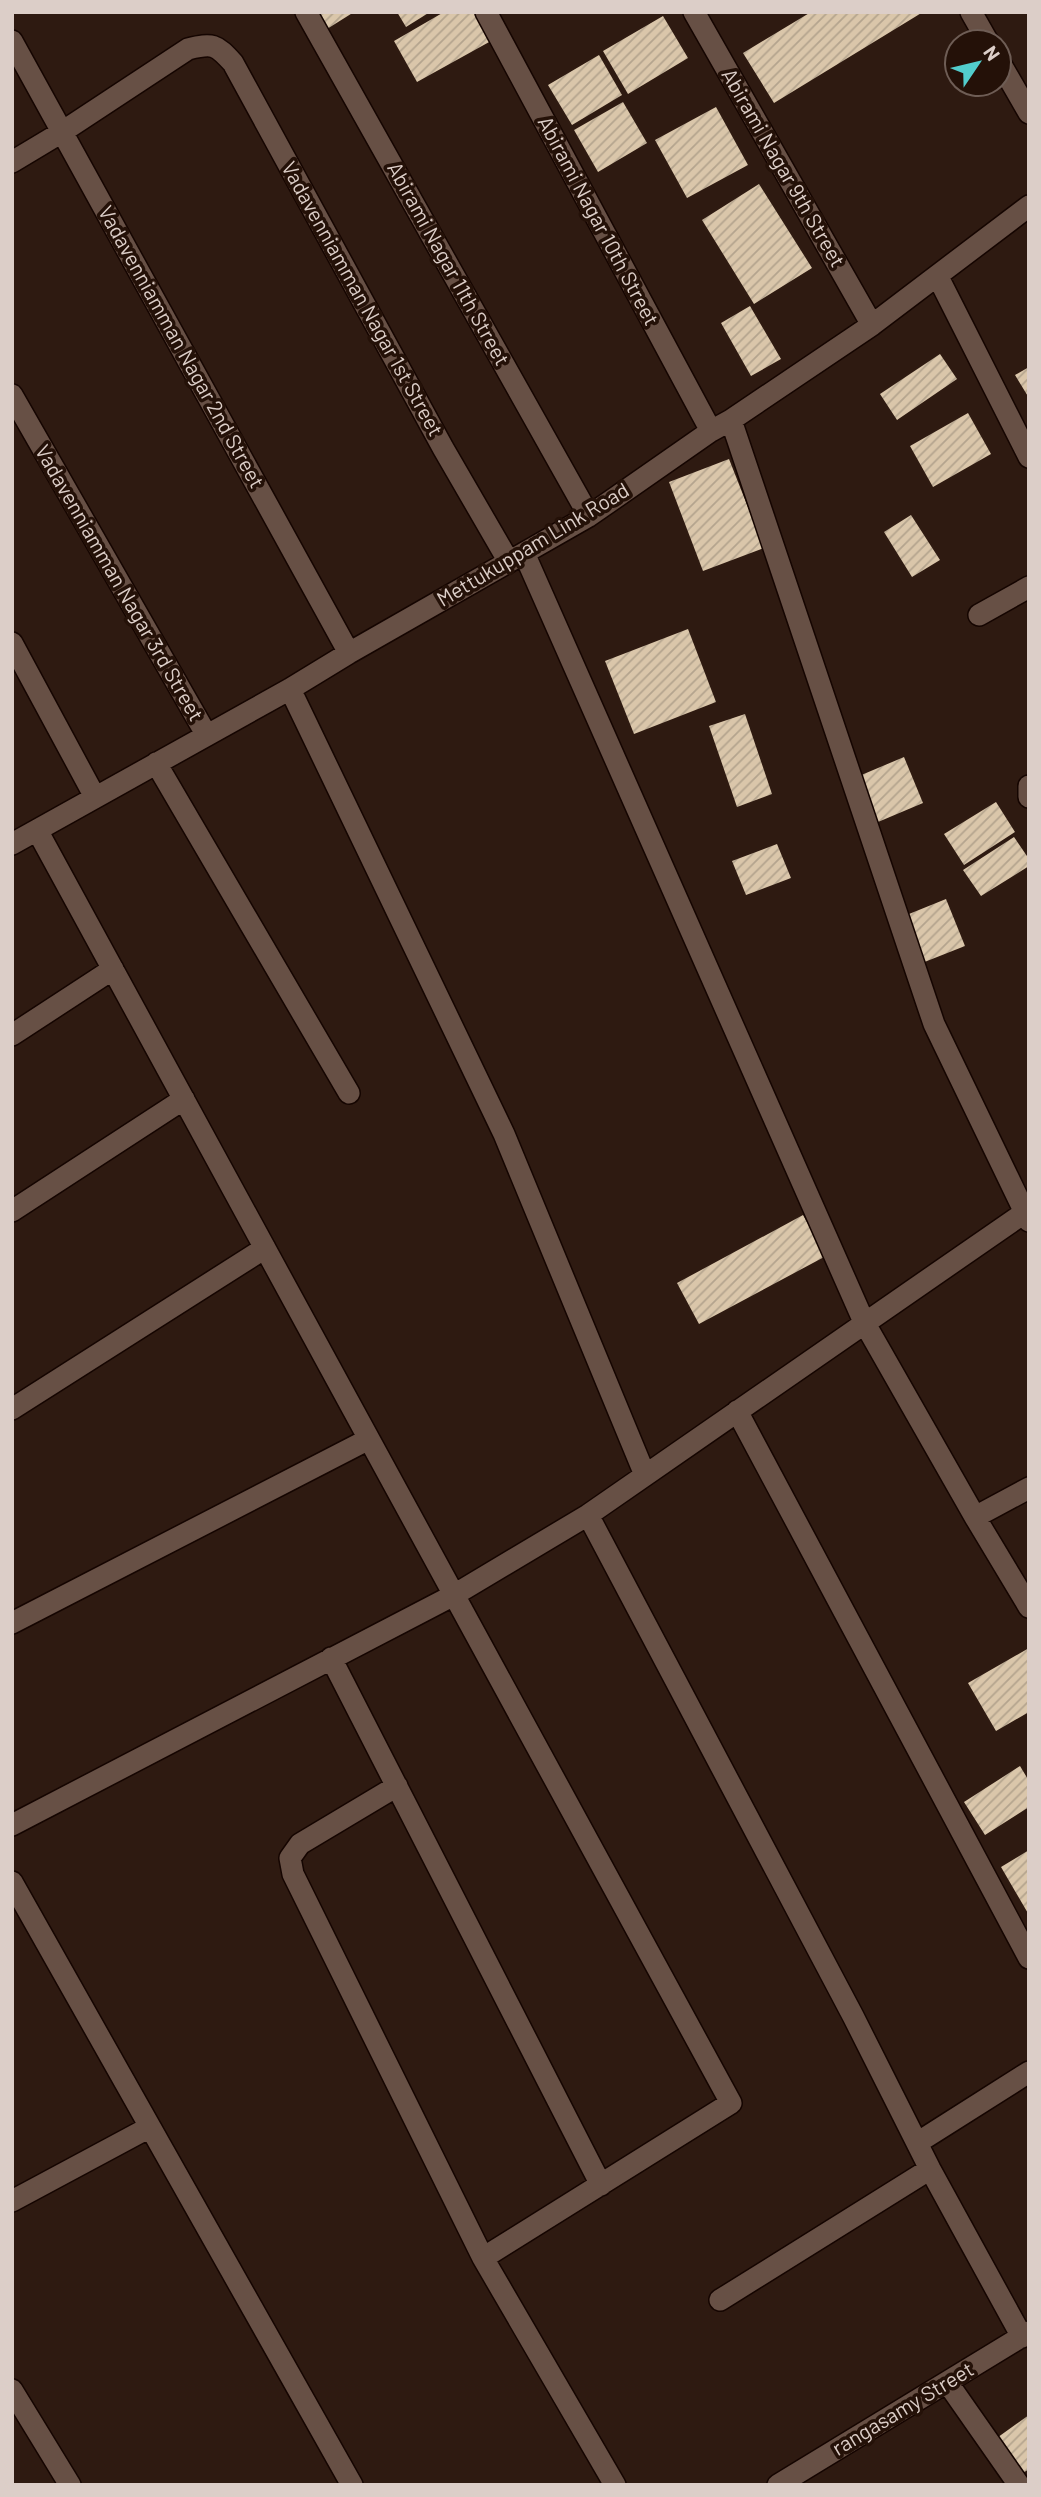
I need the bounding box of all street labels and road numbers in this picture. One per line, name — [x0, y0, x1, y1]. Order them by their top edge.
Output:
street label: Abirami Nagar 9th Street — [717, 64, 851, 271]
street label: Abirami Nagar 10th Street — [534, 111, 665, 329]
street label: Vadavenniamman Nagar 1st Street — [277, 157, 449, 440]
street label: Abirami Nagar 11th Street — [383, 157, 516, 369]
street label: Vadavenniamman Nagar 2nd Street — [94, 201, 271, 492]
street label: Vadavenniamman Nagar 3rd Street — [31, 440, 210, 725]
street label: Mettukuppam Link Road — [432, 476, 633, 611]
street label: rangasamy Street — [827, 2356, 978, 2460]

